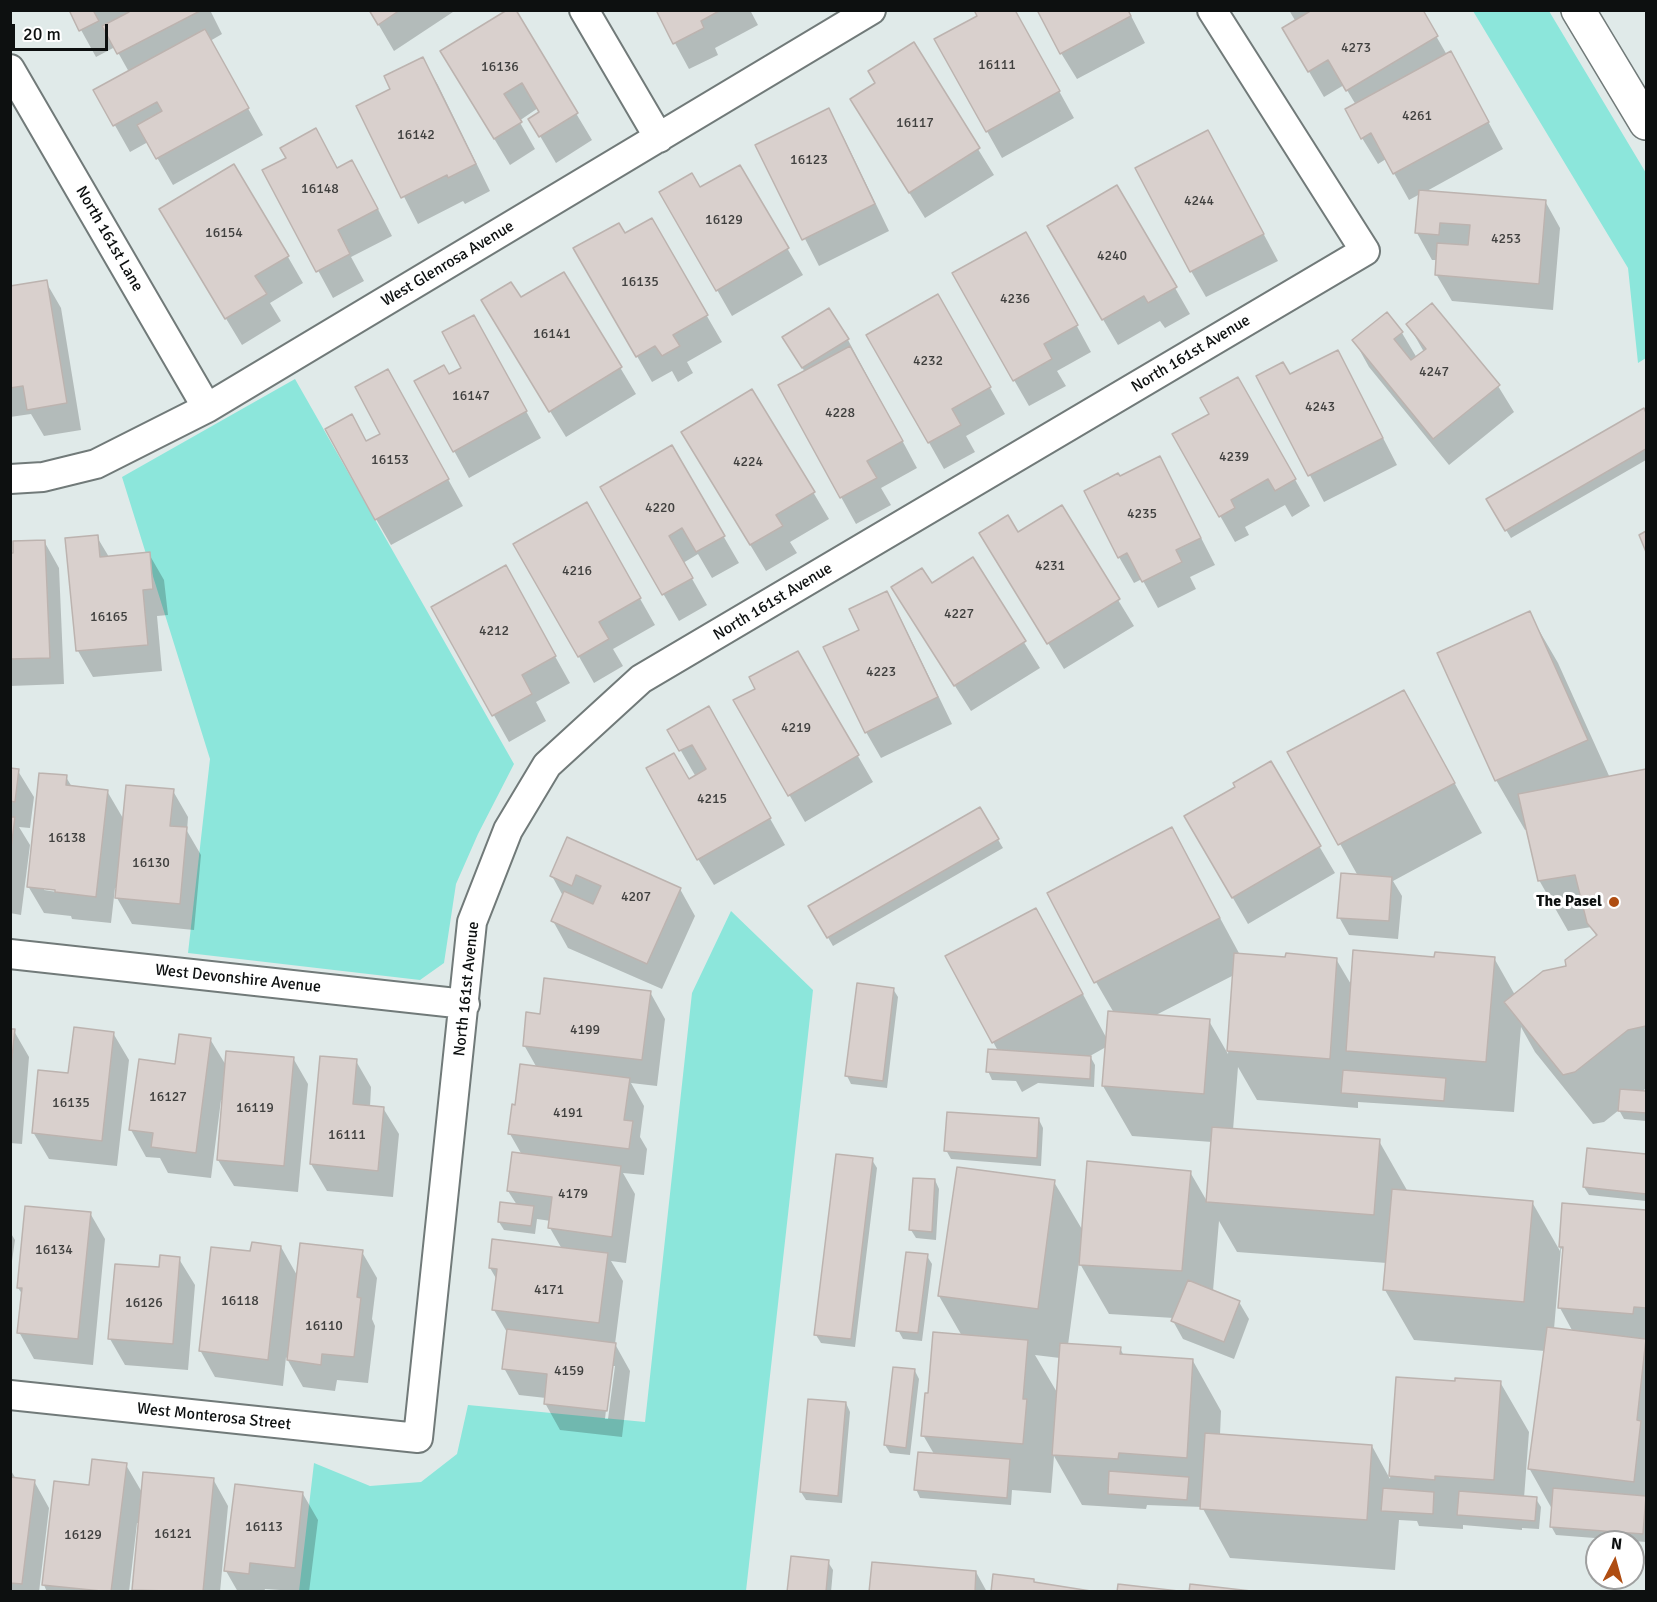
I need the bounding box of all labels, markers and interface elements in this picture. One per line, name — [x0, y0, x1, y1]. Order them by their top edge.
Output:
scale bar — [15, 12, 111, 50]
text: 20 m — [23, 23, 61, 45]
house number: 4273 — [1341, 40, 1371, 56]
house number: 16111 — [978, 57, 1016, 73]
house number: 16136 — [481, 59, 519, 75]
house number: 4261 — [1402, 108, 1432, 124]
house number: 16117 — [896, 115, 934, 131]
house number: 16142 — [397, 127, 435, 143]
house number: 16123 — [790, 152, 828, 168]
house number: 16148 — [301, 181, 339, 197]
street label: North 161st Lane — [71, 183, 147, 295]
house number: 4244 — [1184, 193, 1214, 209]
house number: 16129 — [705, 212, 743, 228]
street label: West Glenrosa Avenue — [378, 217, 518, 311]
house number: 16154 — [205, 225, 243, 241]
house number: 4253 — [1491, 231, 1521, 247]
house number: 4240 — [1097, 248, 1127, 264]
house number: 16135 — [621, 274, 659, 290]
house number: 4236 — [1000, 291, 1030, 307]
street label: North 161st Avenue — [1128, 311, 1254, 397]
house number: 16141 — [533, 326, 571, 342]
house number: 4232 — [913, 353, 943, 369]
house number: 4247 — [1419, 364, 1449, 380]
house number: 16147 — [452, 388, 490, 404]
house number: 4243 — [1305, 399, 1335, 415]
house number: 4228 — [825, 405, 855, 421]
house number: 4239 — [1219, 449, 1249, 465]
house number: 16153 — [371, 452, 409, 468]
house number: 4224 — [733, 454, 763, 470]
house number: 4220 — [645, 500, 675, 516]
house number: 4235 — [1127, 506, 1157, 522]
house number: 4231 — [1035, 558, 1065, 574]
street label: North 161st Avenue — [710, 559, 836, 645]
house number: 4216 — [562, 563, 592, 579]
house number: 4227 — [944, 606, 974, 622]
house number: 16165 — [90, 609, 128, 625]
house number: 4212 — [479, 623, 509, 639]
house number: 4223 — [866, 664, 896, 680]
house number: 4219 — [781, 720, 811, 736]
house number: 4215 — [697, 791, 727, 807]
house number: 16138 — [48, 830, 86, 846]
house number: 16130 — [132, 855, 170, 871]
house number: 4207 — [621, 889, 651, 905]
place label: The Pasel — [1536, 892, 1602, 912]
marker: The Pasel — [1607, 895, 1621, 909]
street label: North 161st Avenue — [450, 921, 484, 1057]
street label: West Devonshire Avenue — [154, 961, 322, 997]
house number: 4199 — [570, 1022, 600, 1038]
house number: 16127 — [149, 1089, 187, 1105]
house number: 16135 — [52, 1095, 90, 1111]
house number: 16119 — [236, 1100, 274, 1116]
house number: 4191 — [553, 1105, 583, 1121]
house number: 16111 — [328, 1127, 366, 1143]
house number: 4179 — [558, 1186, 588, 1202]
house number: 16134 — [35, 1242, 73, 1258]
house number: 4171 — [534, 1282, 564, 1298]
house number: 16118 — [221, 1293, 259, 1309]
house number: 16126 — [125, 1295, 163, 1311]
house number: 16110 — [305, 1318, 343, 1334]
house number: 4159 — [554, 1363, 584, 1379]
street label: West Monterosa Street — [136, 1399, 292, 1435]
house number: 16113 — [245, 1519, 283, 1535]
house number: 16121 — [154, 1526, 192, 1542]
house number: 16129 — [64, 1527, 102, 1543]
north arrow — [1585, 1530, 1645, 1590]
text: N — [1610, 1534, 1623, 1555]

